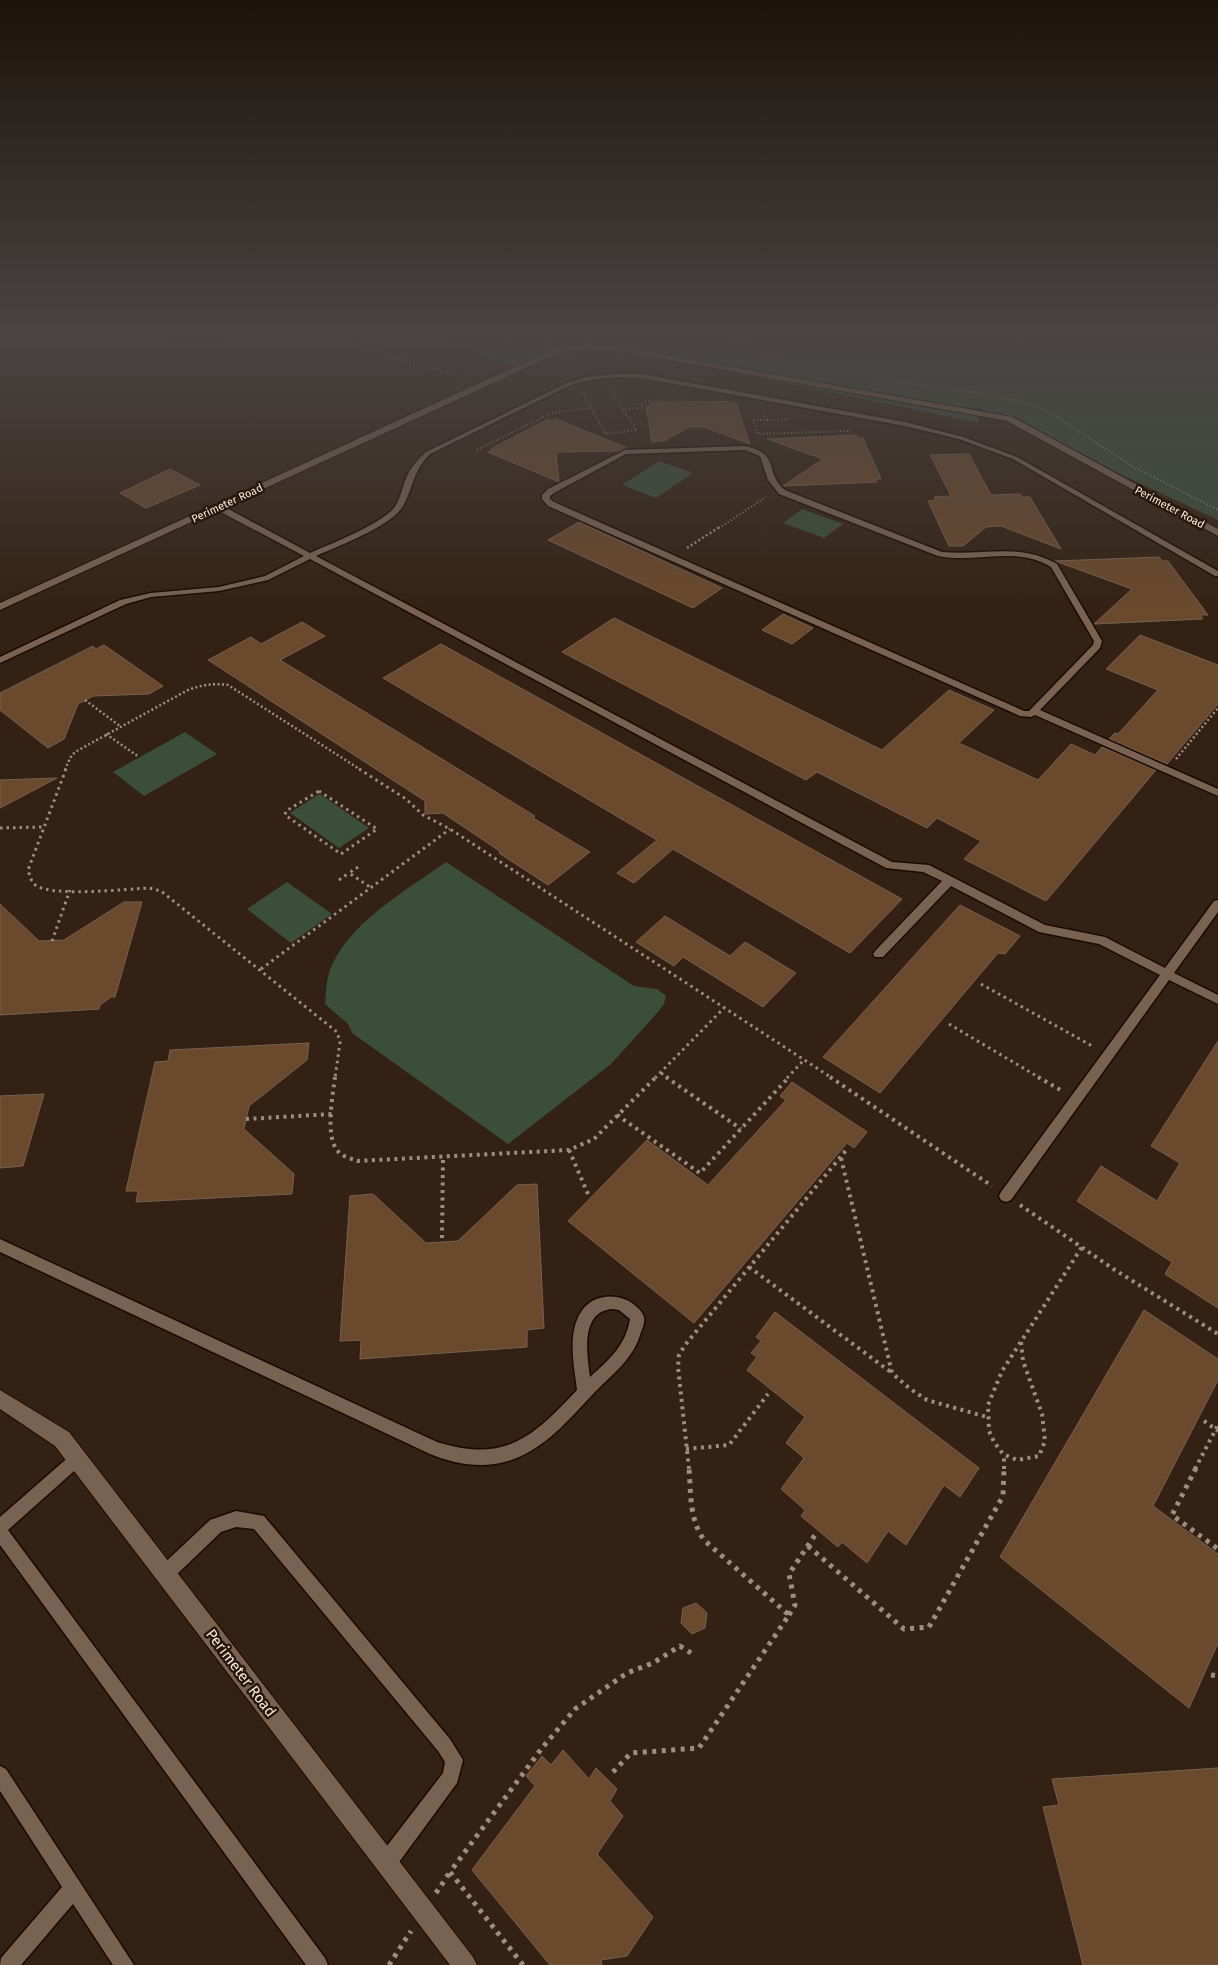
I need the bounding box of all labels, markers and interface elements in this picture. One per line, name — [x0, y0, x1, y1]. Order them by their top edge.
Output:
street label: Perimeter Road — [190, 481, 265, 526]
street label: Perimeter Road — [1133, 484, 1207, 531]
street label: Perimeter Road — [202, 1626, 280, 1720]

